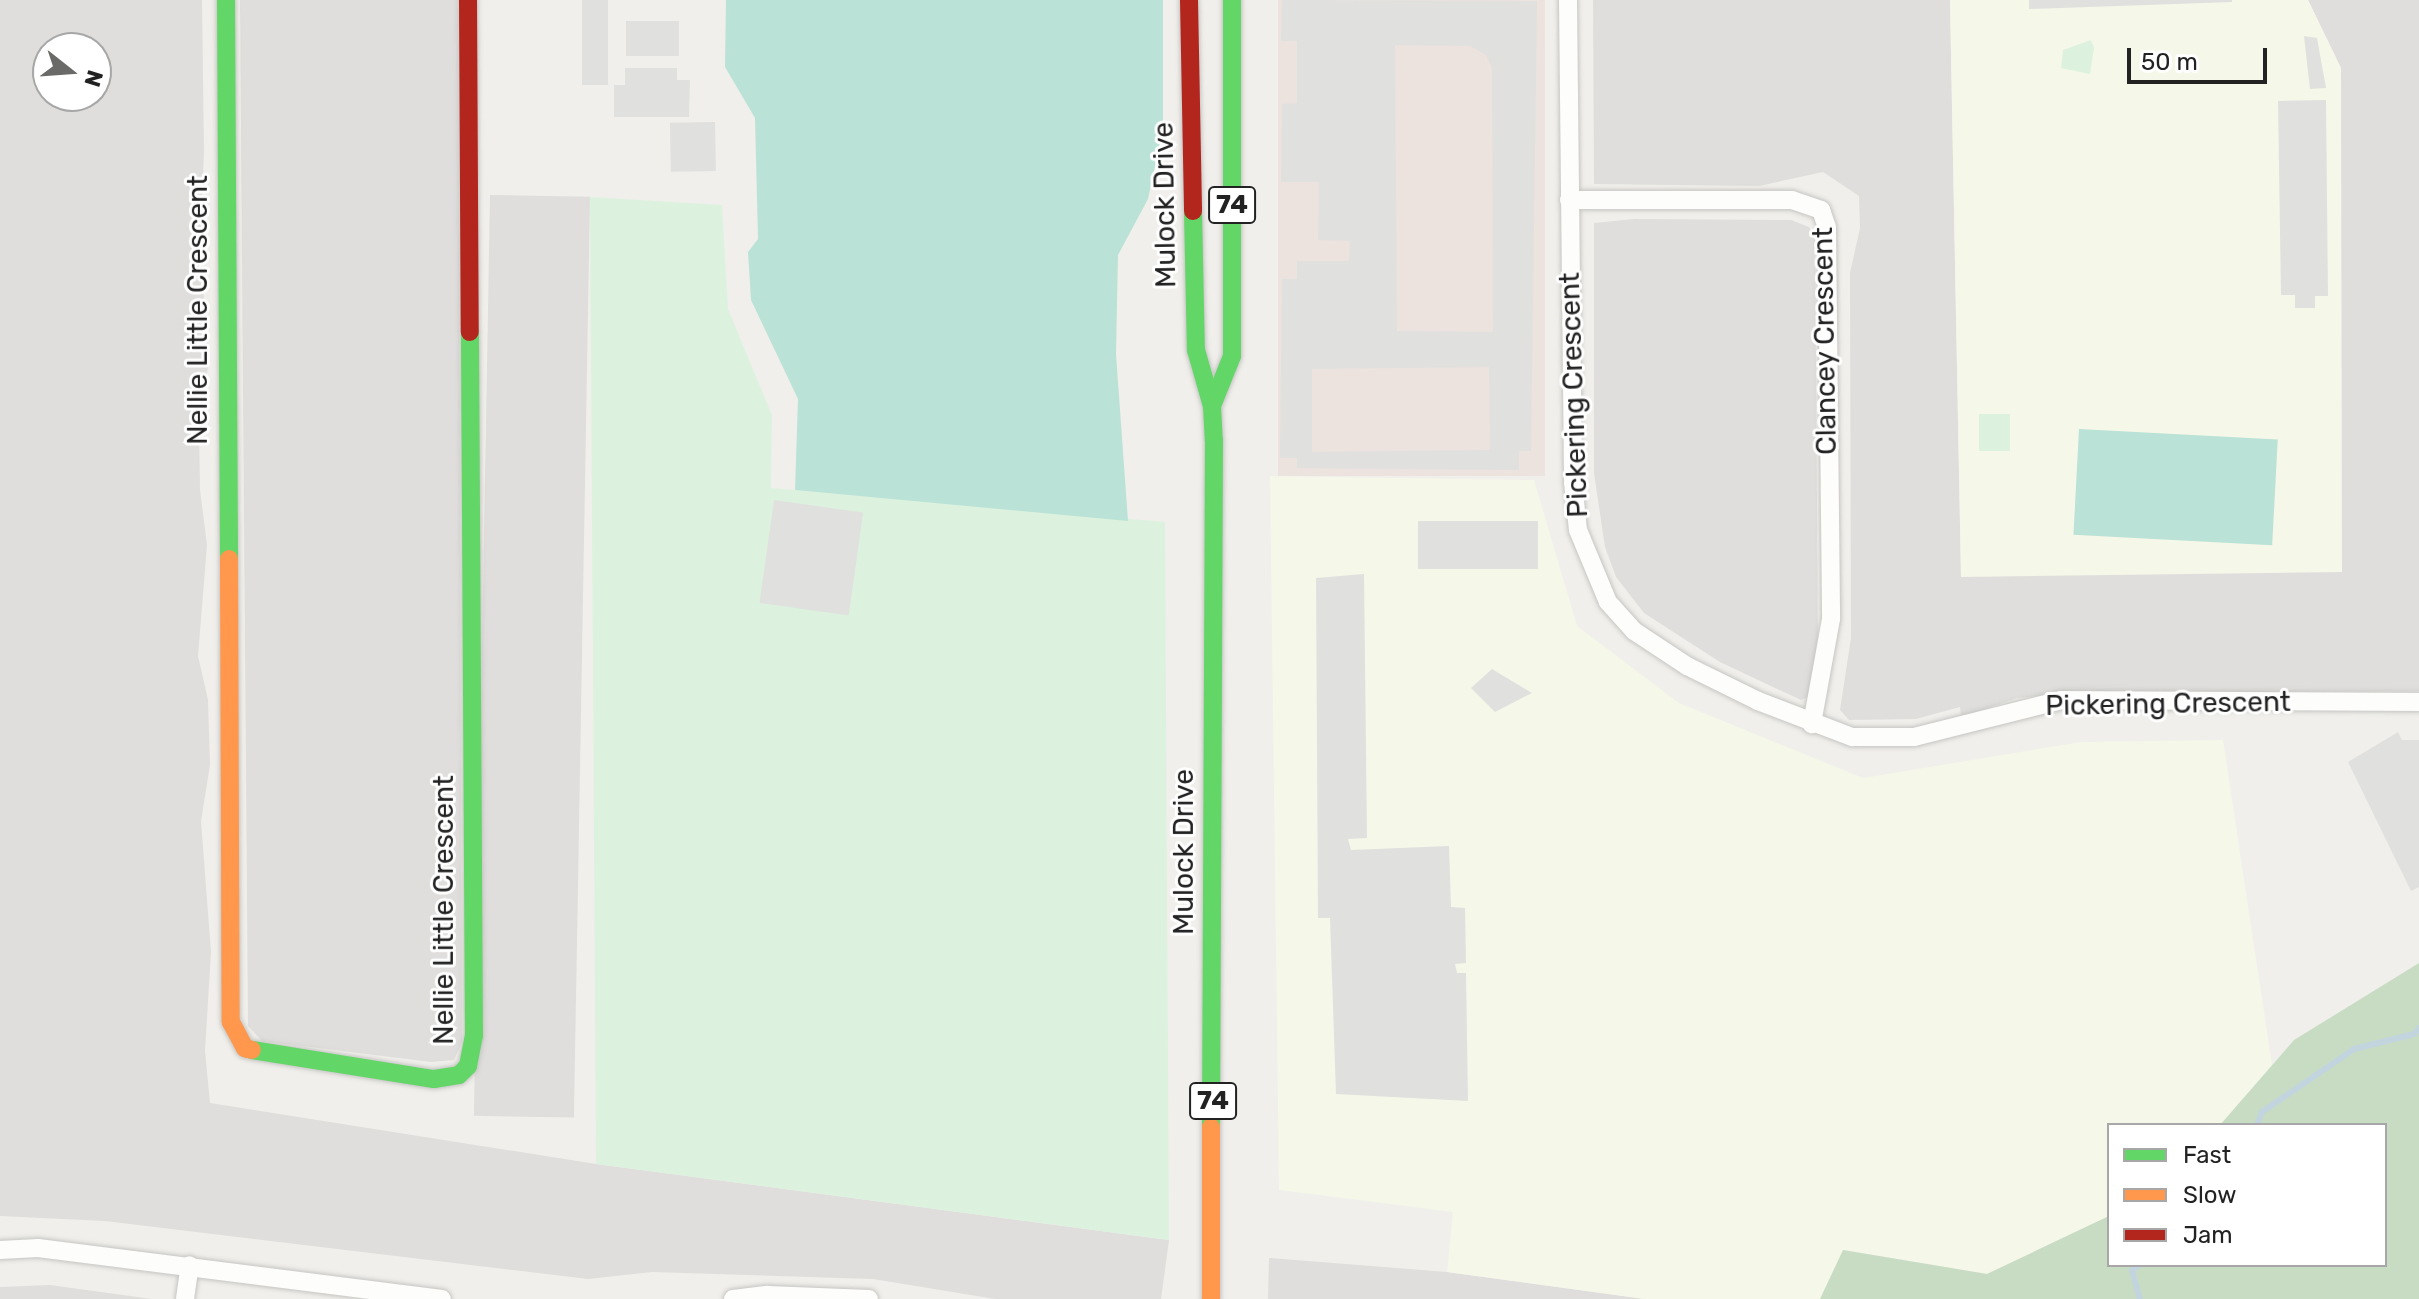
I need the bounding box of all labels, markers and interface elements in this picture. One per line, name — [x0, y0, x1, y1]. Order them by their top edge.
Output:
north arrow — [32, 32, 112, 112]
scale bar — [2131, 32, 2271, 82]
text: 50 m — [2141, 48, 2198, 76]
text: N — [78, 67, 109, 90]
street label: Mulock Drive — [1147, 122, 1183, 288]
street label: Nellie Little Crescent — [181, 175, 215, 445]
road number: 74 — [1208, 183, 1256, 227]
street label: Clancey Crescent — [1806, 226, 1844, 456]
street label: Pickering Crescent — [1553, 272, 1595, 518]
street label: Pickering Crescent — [2045, 685, 2291, 723]
street label: Mulock Drive — [1167, 769, 1201, 935]
street label: Nellie Little Crescent — [427, 775, 461, 1045]
road number: 74 — [1189, 1079, 1237, 1123]
legend — [2107, 1123, 2387, 1267]
text: Fast — [2183, 1141, 2231, 1169]
text: Slow — [2183, 1181, 2236, 1209]
text: Jam — [2183, 1221, 2233, 1249]

